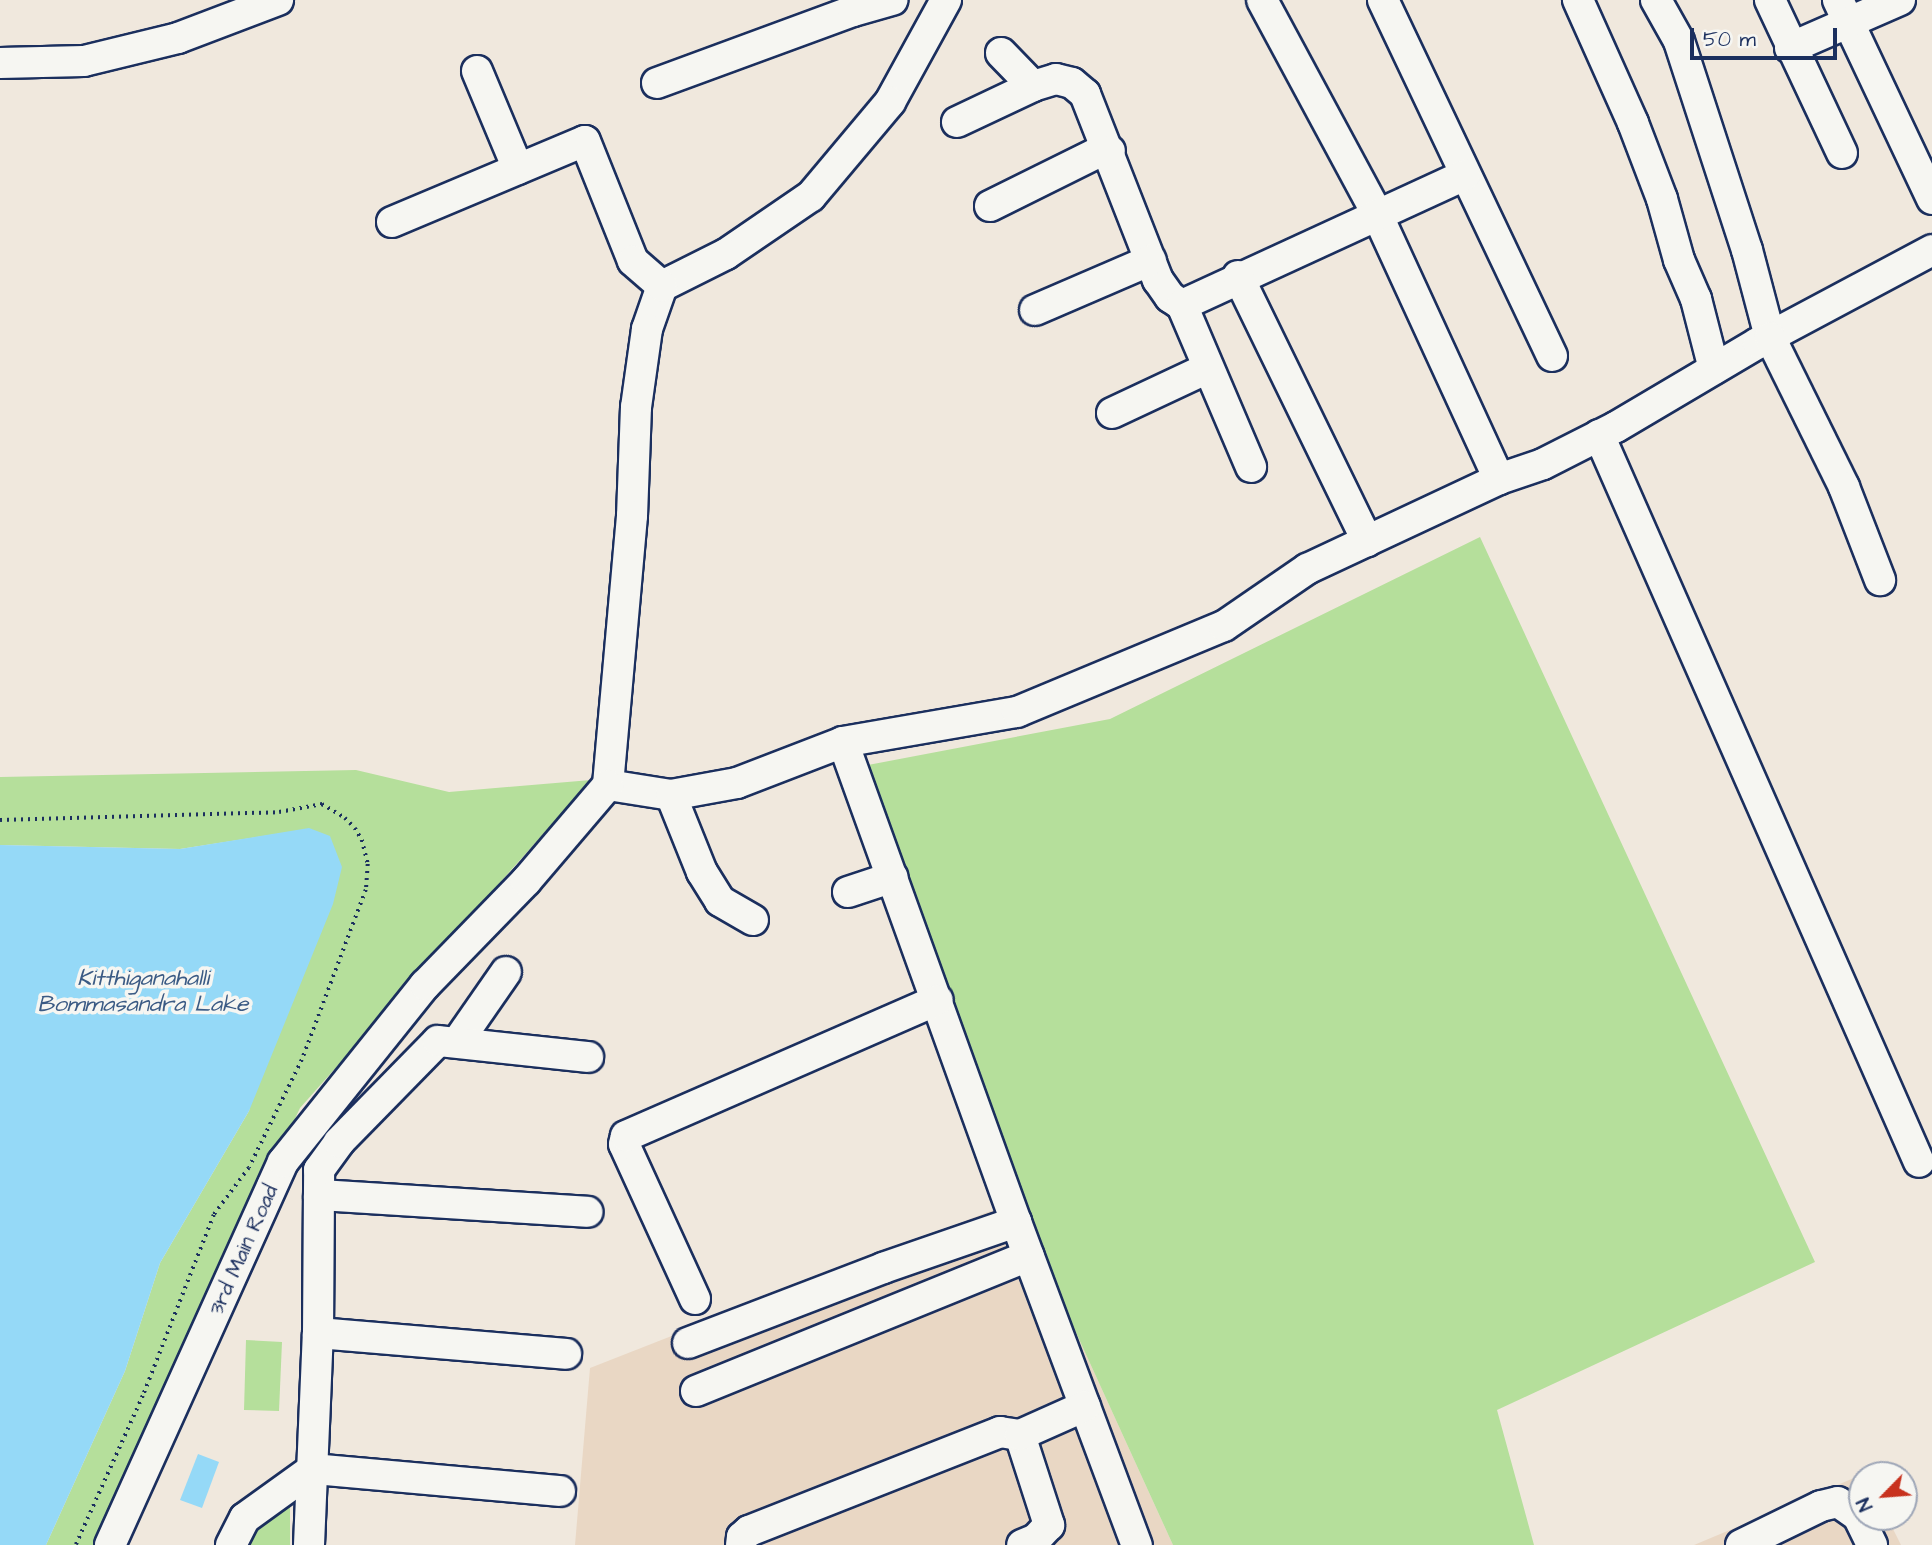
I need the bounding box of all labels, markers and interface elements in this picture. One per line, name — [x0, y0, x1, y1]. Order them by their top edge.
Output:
scale bar — [1694, 14, 1841, 58]
text: 50 m — [1703, 25, 1756, 54]
water label: Kitthiganahalli Bommasandra Lake — [37, 964, 249, 1018]
street label: 3rd Main Road — [204, 1181, 284, 1319]
north arrow — [1848, 1461, 1918, 1531]
text: N — [1851, 1493, 1880, 1515]

